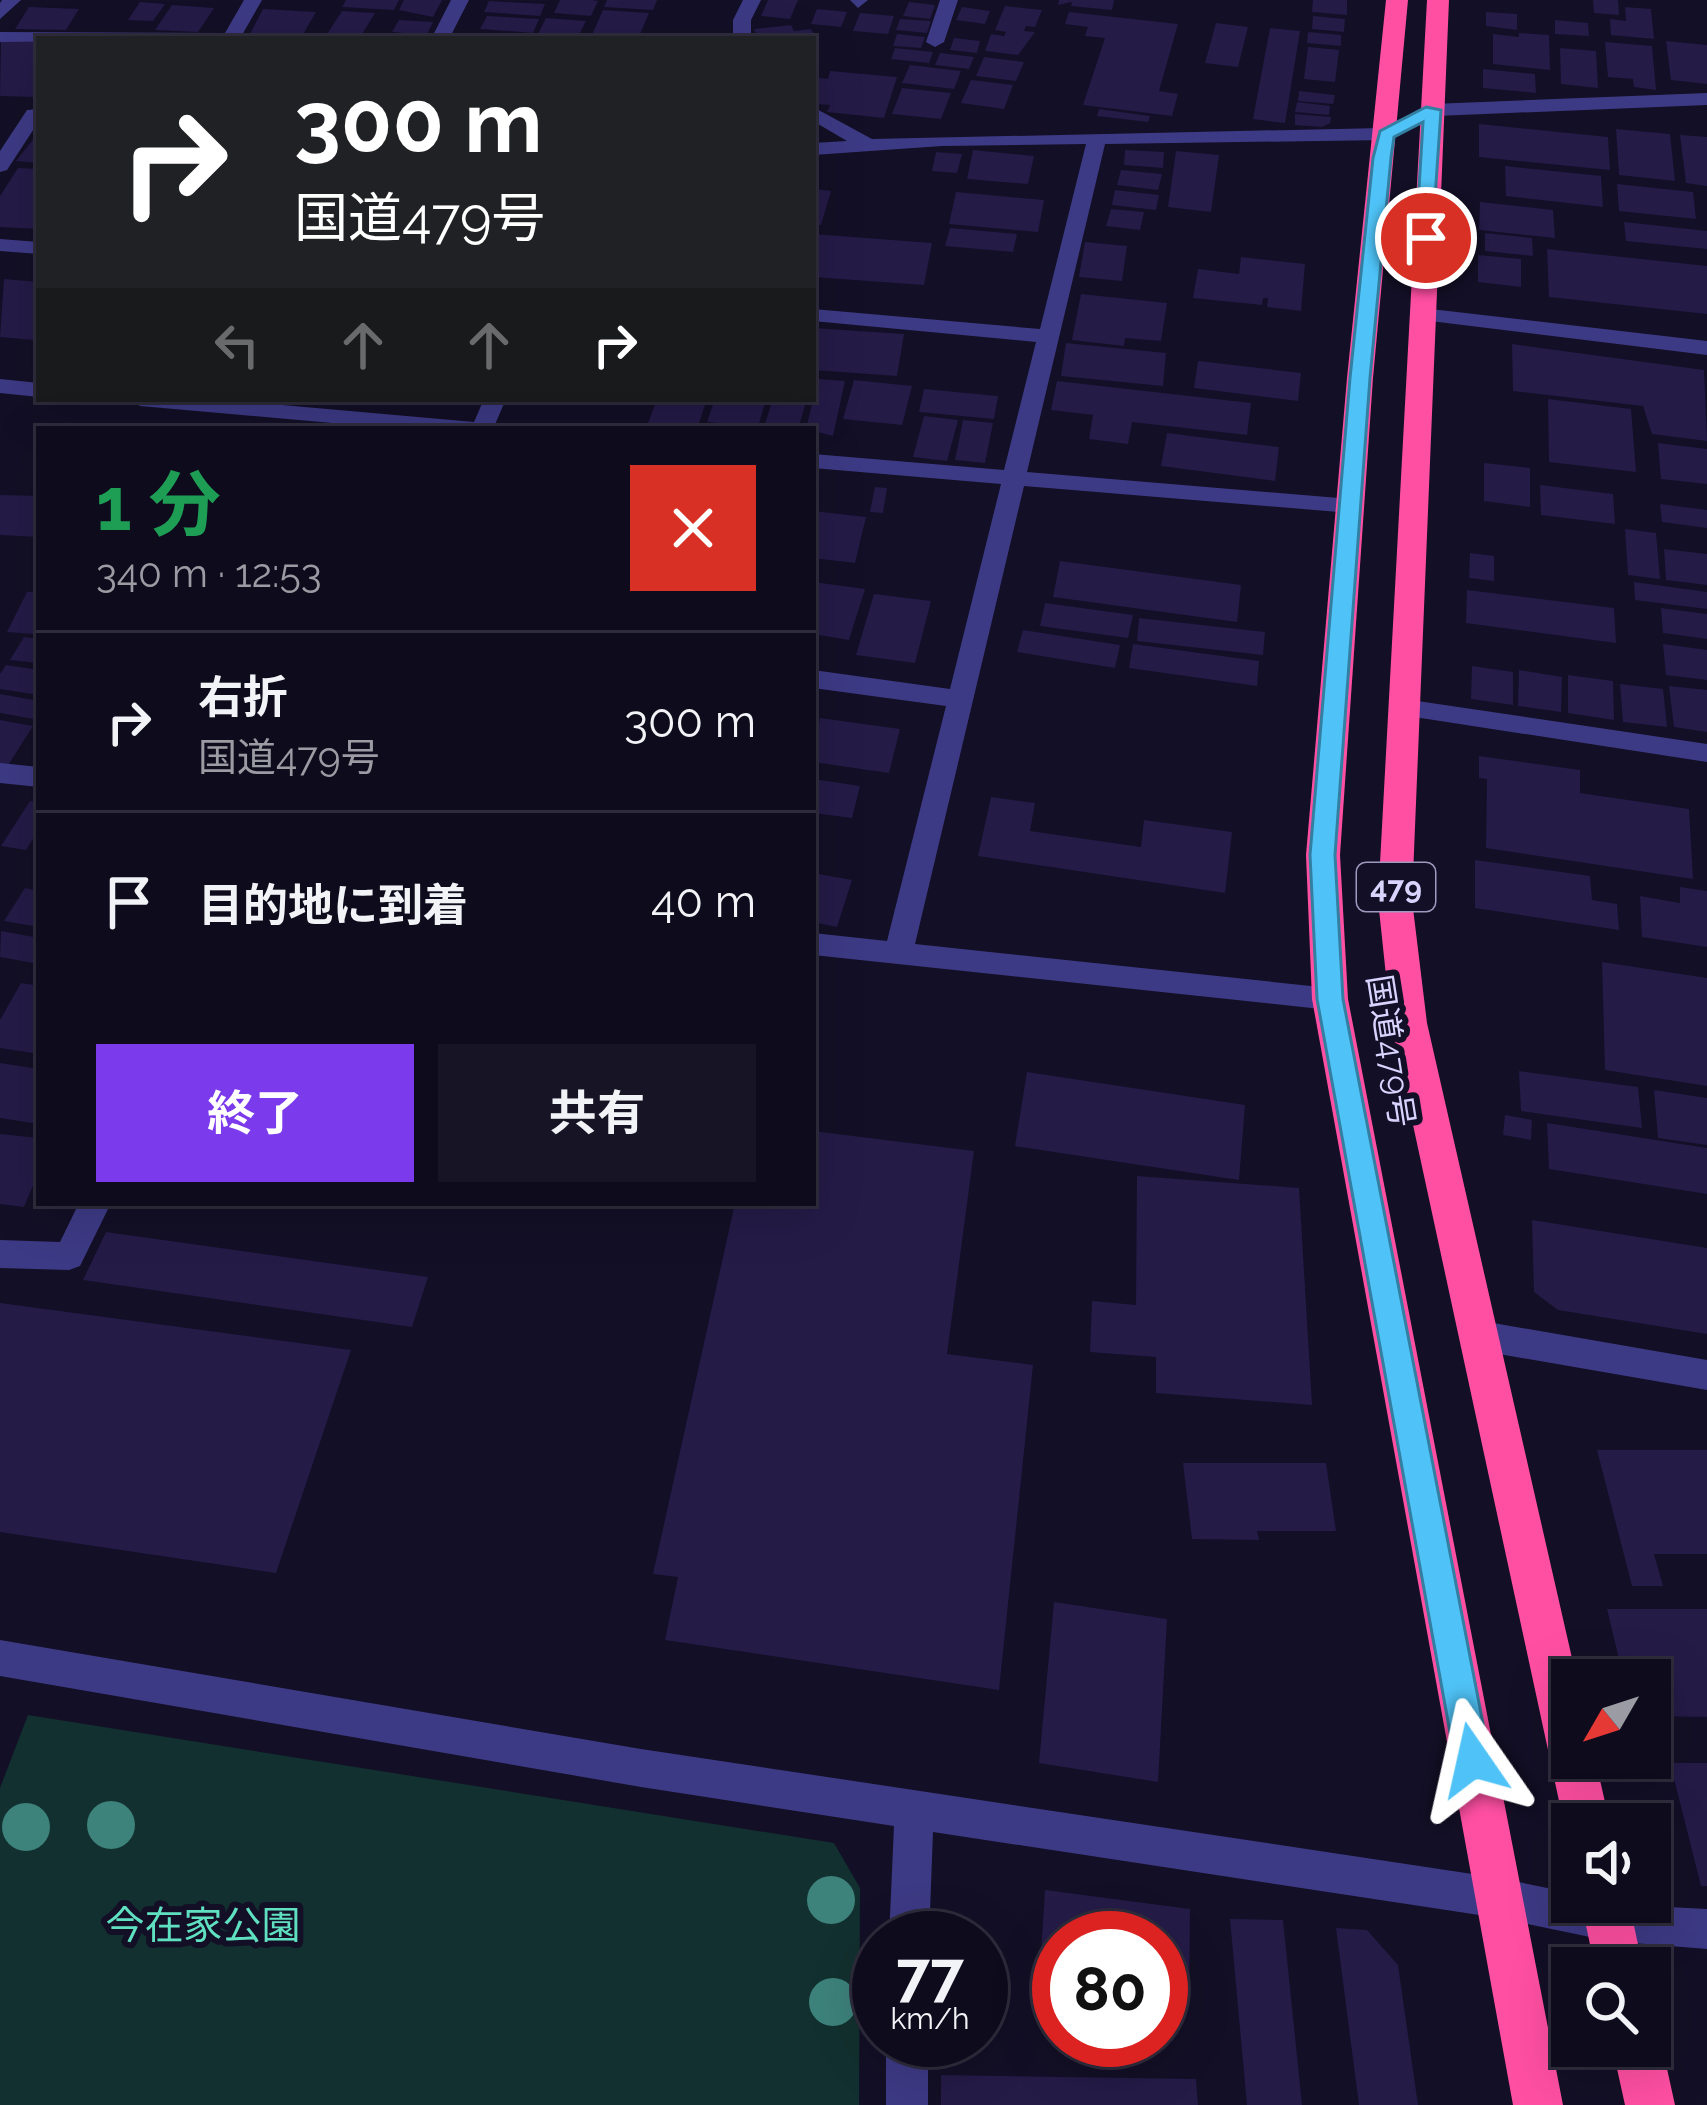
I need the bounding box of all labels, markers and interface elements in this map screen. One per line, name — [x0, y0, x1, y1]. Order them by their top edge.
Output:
text: 300 m — [294, 73, 542, 172]
icon: right — [96, 84, 252, 240]
text: 国道479号 — [294, 186, 546, 250]
pin — [1375, 187, 1477, 289]
icon: arrive — [1393, 205, 1459, 271]
icon: left — [204, 312, 270, 378]
icon: ahead — [330, 312, 396, 378]
icon: ahead — [456, 312, 522, 378]
icon: right — [582, 312, 648, 378]
text: 1 分 — [96, 462, 221, 547]
button: close — [630, 465, 756, 591]
text: 340 m · 12:53 — [96, 550, 321, 596]
text: 右折 — [198, 671, 288, 724]
icon: right — [96, 689, 162, 755]
text: 300 m — [624, 695, 756, 748]
text: 国道479号 — [198, 734, 380, 780]
road number: 479 — [1357, 863, 1435, 911]
icon: arrive — [96, 869, 162, 935]
text: 40 m — [651, 875, 756, 928]
text: 目的地に到着 — [198, 879, 468, 932]
street label: 国道479号 — [1360, 972, 1422, 1130]
button: 終了 — [96, 1044, 414, 1182]
button: 共有 — [438, 1044, 756, 1182]
north arrow — [1551, 1659, 1671, 1779]
map controls — [1551, 1659, 1671, 2067]
position arrow — [1410, 1697, 1536, 1823]
button: sound — [1551, 1803, 1671, 1923]
park label: 今在家公園 — [105, 1902, 301, 1948]
speed limit sign: 80 — [1032, 1911, 1188, 2067]
text: 77 — [896, 1939, 964, 2009]
button: search — [1551, 1947, 1671, 2067]
text: km/h — [890, 2001, 970, 2036]

